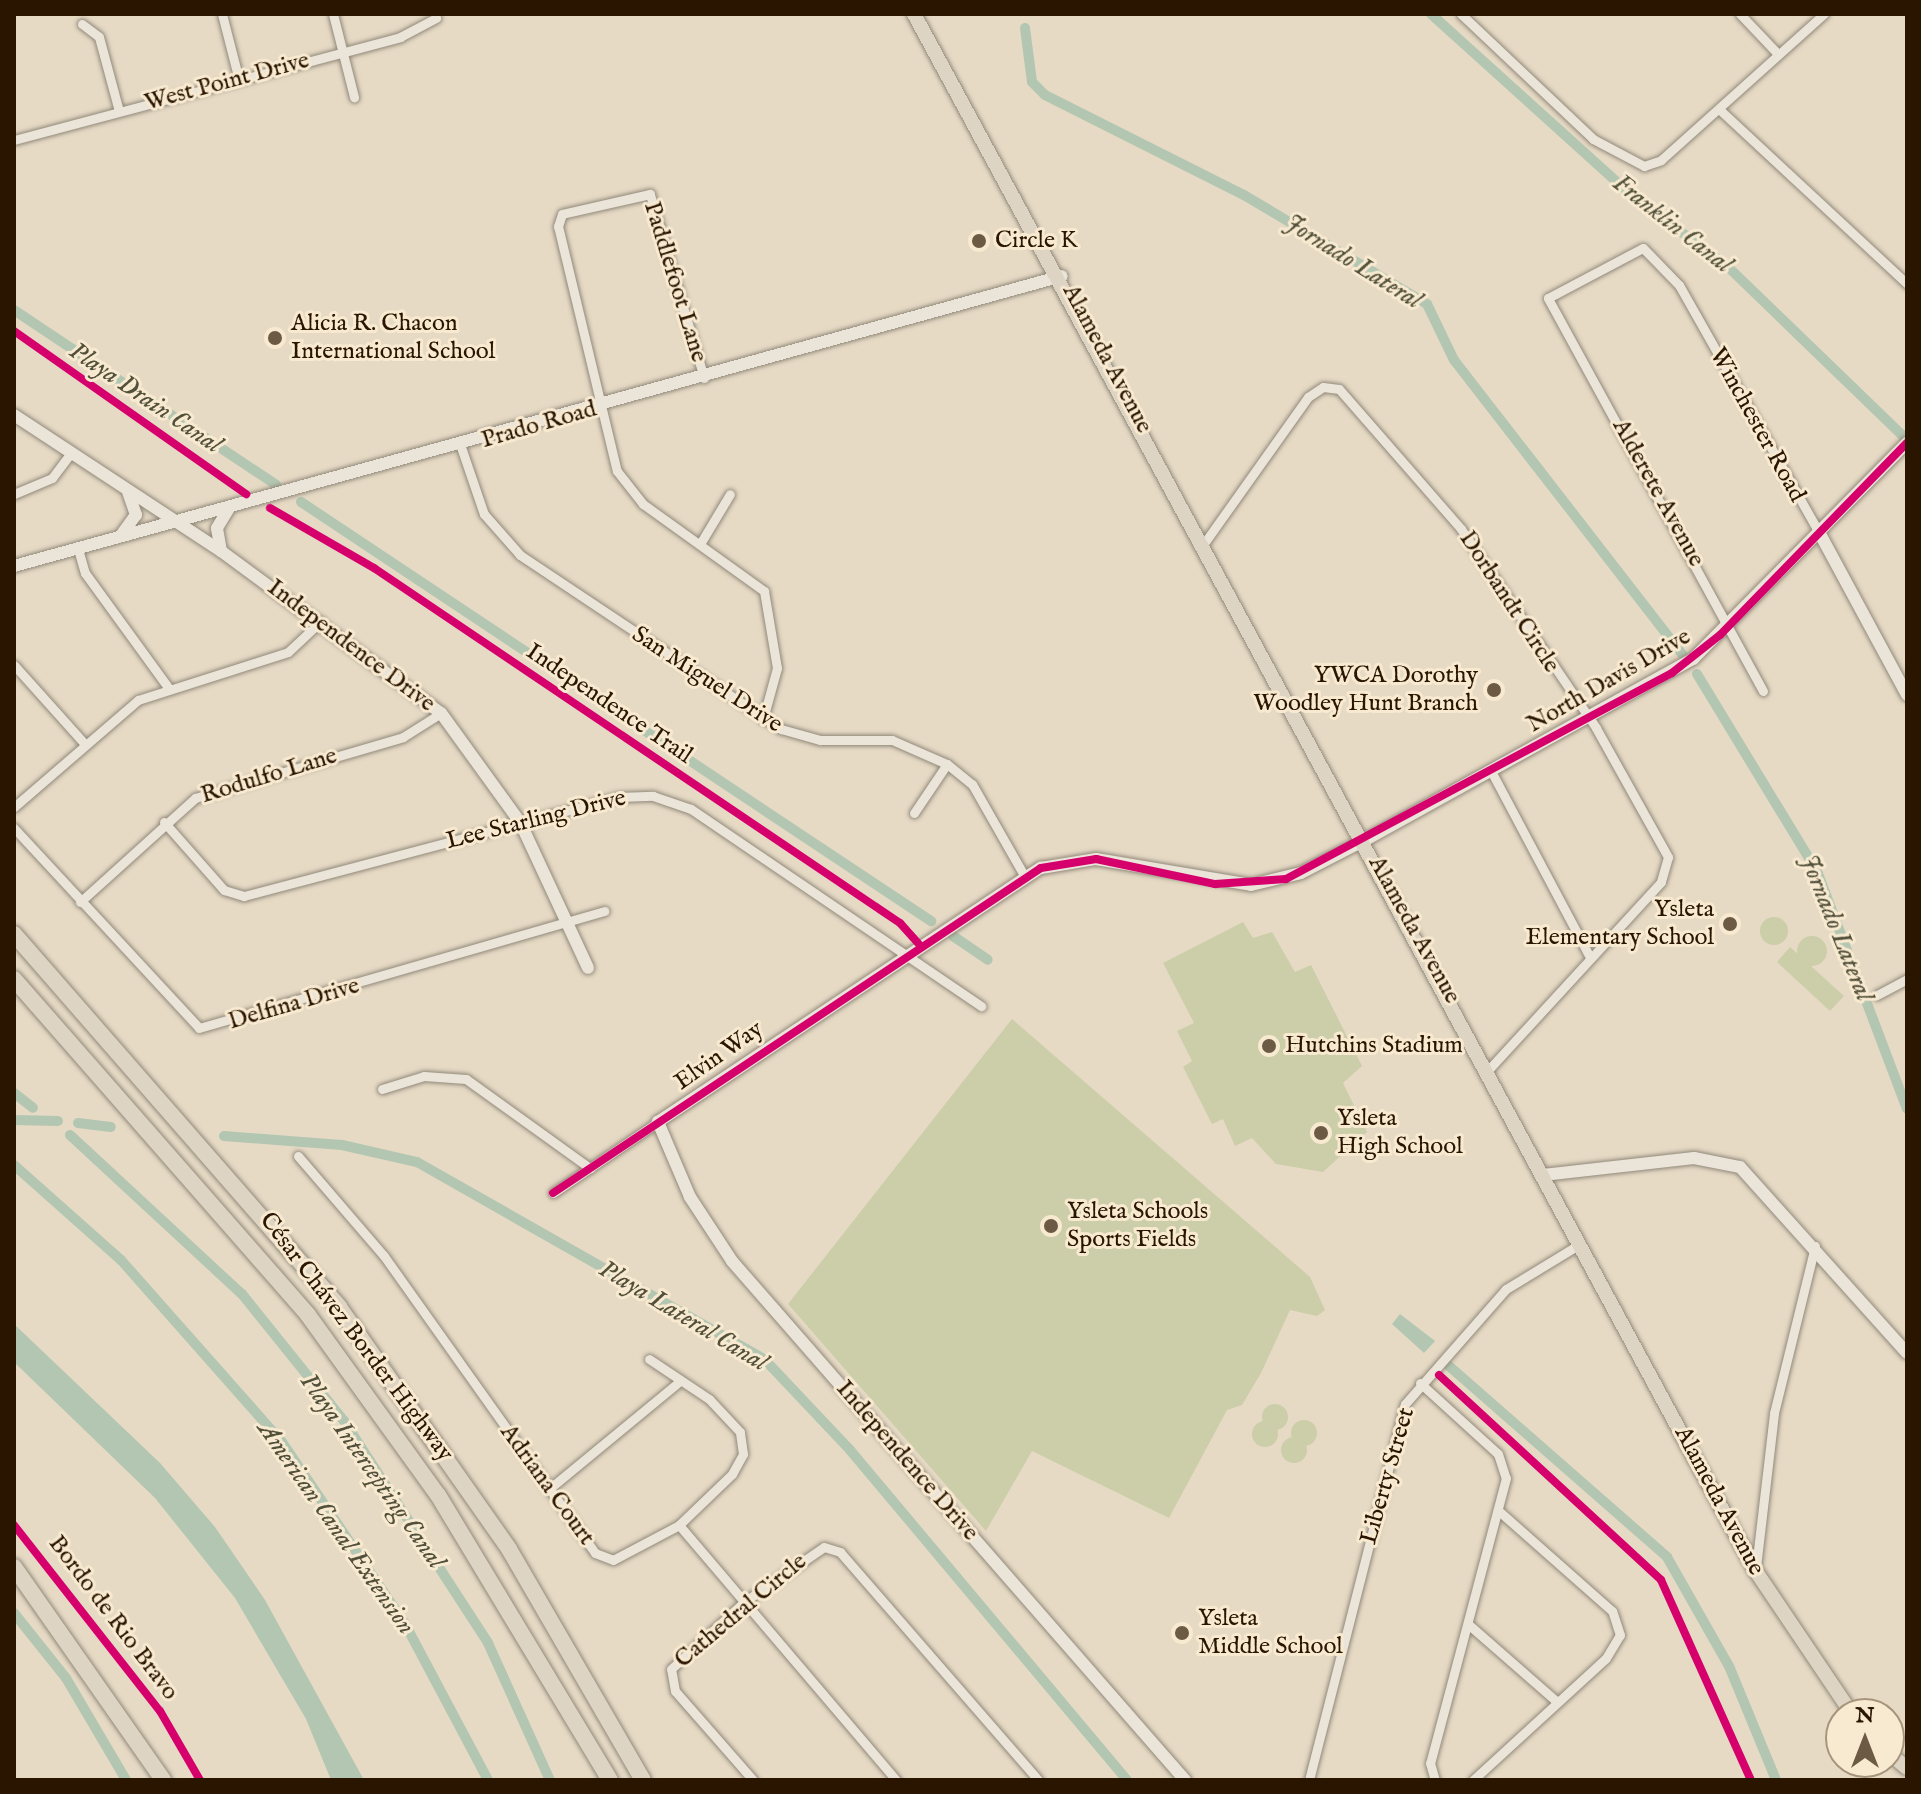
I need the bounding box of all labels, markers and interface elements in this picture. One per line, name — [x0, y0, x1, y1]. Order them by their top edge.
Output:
street label: West Point Drive — [141, 46, 313, 118]
water label: Franklin Canal — [1606, 168, 1738, 280]
street label: Paddlefoot Lane — [637, 198, 713, 366]
water label: Jornado Lateral — [1279, 208, 1427, 316]
place label: Circle K — [995, 227, 1078, 255]
marker: Circle K — [970, 232, 988, 250]
street label: Alameda Avenue — [1056, 280, 1158, 438]
place label: Alicia R. Chacon International School — [291, 310, 495, 366]
marker: Alicia R. Chacon International School — [266, 329, 284, 347]
water label: Playa Drain Canal — [63, 336, 227, 460]
street label: Winchester Road — [1703, 343, 1811, 507]
street label: Prado Road — [478, 395, 600, 455]
street label: Alderete Avenue — [1606, 414, 1710, 572]
street label: Dorbandt Circle — [1452, 526, 1566, 678]
street label: Independence Drive — [261, 573, 441, 719]
street label: San Miguel Drive — [626, 621, 788, 739]
street label: North Davis Drive — [1522, 623, 1696, 739]
street label: Independence Trail — [520, 638, 698, 770]
place label: YWCA Dorothy Woodley Hunt Branch — [1253, 662, 1478, 718]
marker: YWCA Dorothy Woodley Hunt Branch — [1485, 681, 1503, 699]
street label: Rodulfo Lane — [197, 742, 341, 810]
street label: Lee Starling Drive — [443, 784, 629, 856]
water label: Jornado Lateral — [1792, 850, 1880, 1006]
street label: Alameda Avenue — [1362, 851, 1466, 1009]
place label: Ysleta Elementary School — [1526, 896, 1714, 952]
marker: Ysleta Elementary School — [1721, 915, 1739, 933]
street label: Delfina Drive — [225, 972, 363, 1036]
street label: Elvin Way — [669, 1015, 769, 1097]
place label: Hutchins Stadium — [1285, 1032, 1463, 1060]
marker: Hutchins Stadium — [1260, 1037, 1278, 1055]
place label: Ysleta High School — [1337, 1105, 1463, 1161]
marker: Ysleta High School — [1312, 1124, 1330, 1142]
place label: Ysleta Schools Sports Fields — [1067, 1198, 1208, 1254]
street label: César Chávez Border Highway — [253, 1207, 459, 1467]
marker: Ysleta Schools Sports Fields — [1042, 1217, 1060, 1235]
water label: Playa Lateral Canal — [593, 1253, 773, 1379]
water label: Playa Intercepting Canal — [293, 1367, 451, 1575]
street label: Independence Drive — [830, 1375, 984, 1547]
street label: Liberty Street — [1355, 1404, 1421, 1548]
water label: American Canal Extension — [251, 1415, 421, 1641]
street label: Adriana Court — [493, 1419, 601, 1551]
street label: Alameda Avenue — [1668, 1422, 1770, 1580]
street label: Bordo de Rio Bravo — [42, 1530, 184, 1706]
street label: Cathedral Circle — [669, 1547, 813, 1675]
place label: Ysleta Middle School — [1198, 1605, 1343, 1661]
marker: Ysleta Middle School — [1173, 1624, 1191, 1642]
north arrow — [1825, 1698, 1905, 1778]
text: N — [1855, 1702, 1875, 1730]

